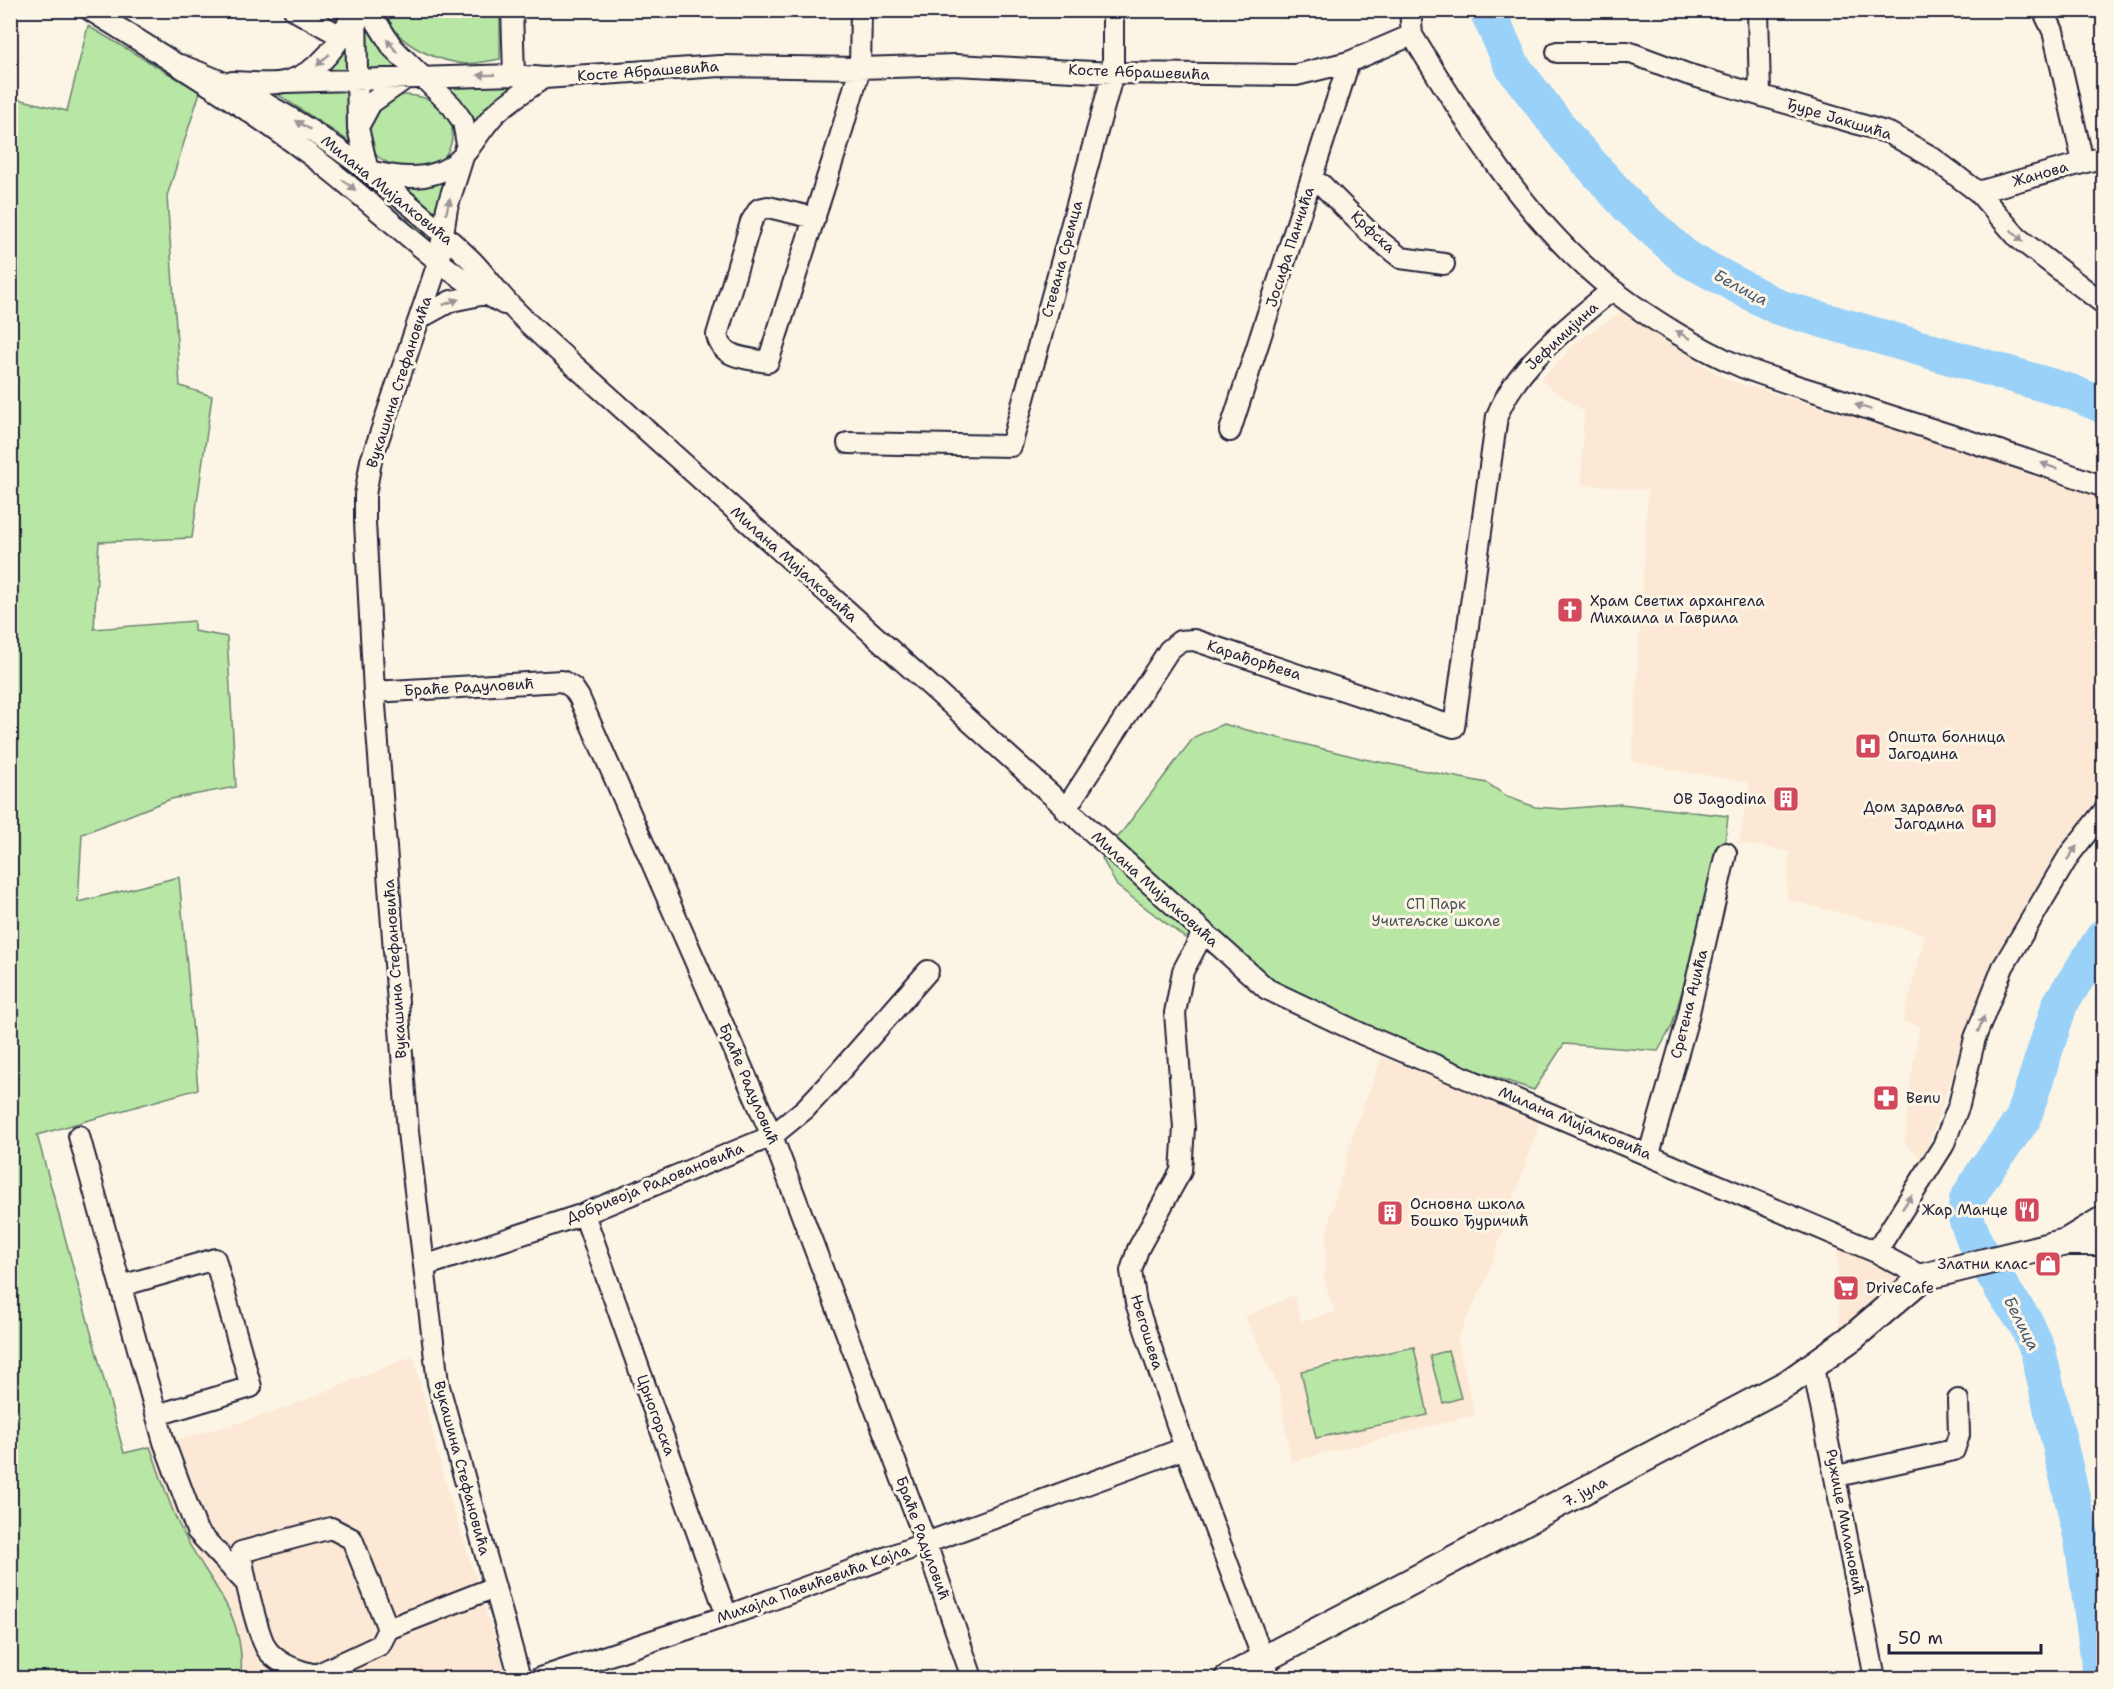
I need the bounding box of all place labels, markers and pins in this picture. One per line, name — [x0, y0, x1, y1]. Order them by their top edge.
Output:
place label: Храм Светих архангела Михаила и Гаврила — [1590, 591, 1765, 628]
church icon: Храм Светих архангела Михаила и Гаврила — [1555, 595, 1585, 625]
place label: Општа болница Јагодина — [1888, 727, 2006, 764]
hospital icon: Општа болница Јагодина — [1853, 731, 1883, 761]
building icon: OB Jagodina — [1771, 784, 1801, 814]
place label: OB Jagodina — [1673, 789, 1767, 809]
place label: Дом здравља Јагодина — [1863, 797, 1965, 834]
hospital icon: Дом здравља Јагодина — [1969, 801, 1999, 831]
pharmacy icon: Benu — [1871, 1083, 1901, 1113]
place label: Benu — [1906, 1088, 1941, 1108]
place label: Основна школа Бошко Ђуричић — [1410, 1194, 1529, 1231]
restaurant icon: Жар Манце — [2012, 1195, 2042, 1225]
building icon: Основна школа Бошко Ђуричић — [1375, 1198, 1405, 1228]
place label: Жар Манце — [1922, 1200, 2008, 1220]
shop icon: Златни клас — [2033, 1249, 2063, 1279]
place label: Златни клас — [1938, 1254, 2028, 1274]
supermarket icon: DriveCafe — [1831, 1273, 1861, 1303]
place label: DriveCafe — [1866, 1278, 1934, 1298]

